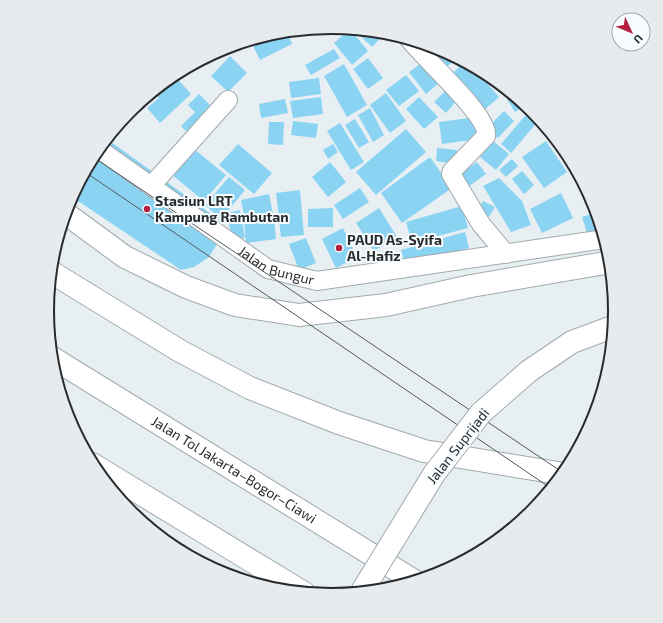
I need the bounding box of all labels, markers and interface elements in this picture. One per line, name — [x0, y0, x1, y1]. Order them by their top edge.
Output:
north arrow — [611, 12, 651, 52]
text: U — [631, 32, 646, 47]
place label: Stasiun LRT Kampung Rambutan — [155, 192, 289, 225]
marker: Stasiun LRT Kampung Rambutan — [142, 204, 152, 214]
place label: PAUD As-Syifa Al-Hafiz — [347, 231, 442, 264]
street label: Jalan Bungur — [236, 242, 317, 288]
marker: PAUD As-Syifa Al-Hafiz — [334, 243, 344, 253]
street label: Jalan Suprijadi — [423, 404, 492, 487]
street label: Jalan Tol Jakarta–Bogor–Ciawi — [149, 412, 320, 527]

